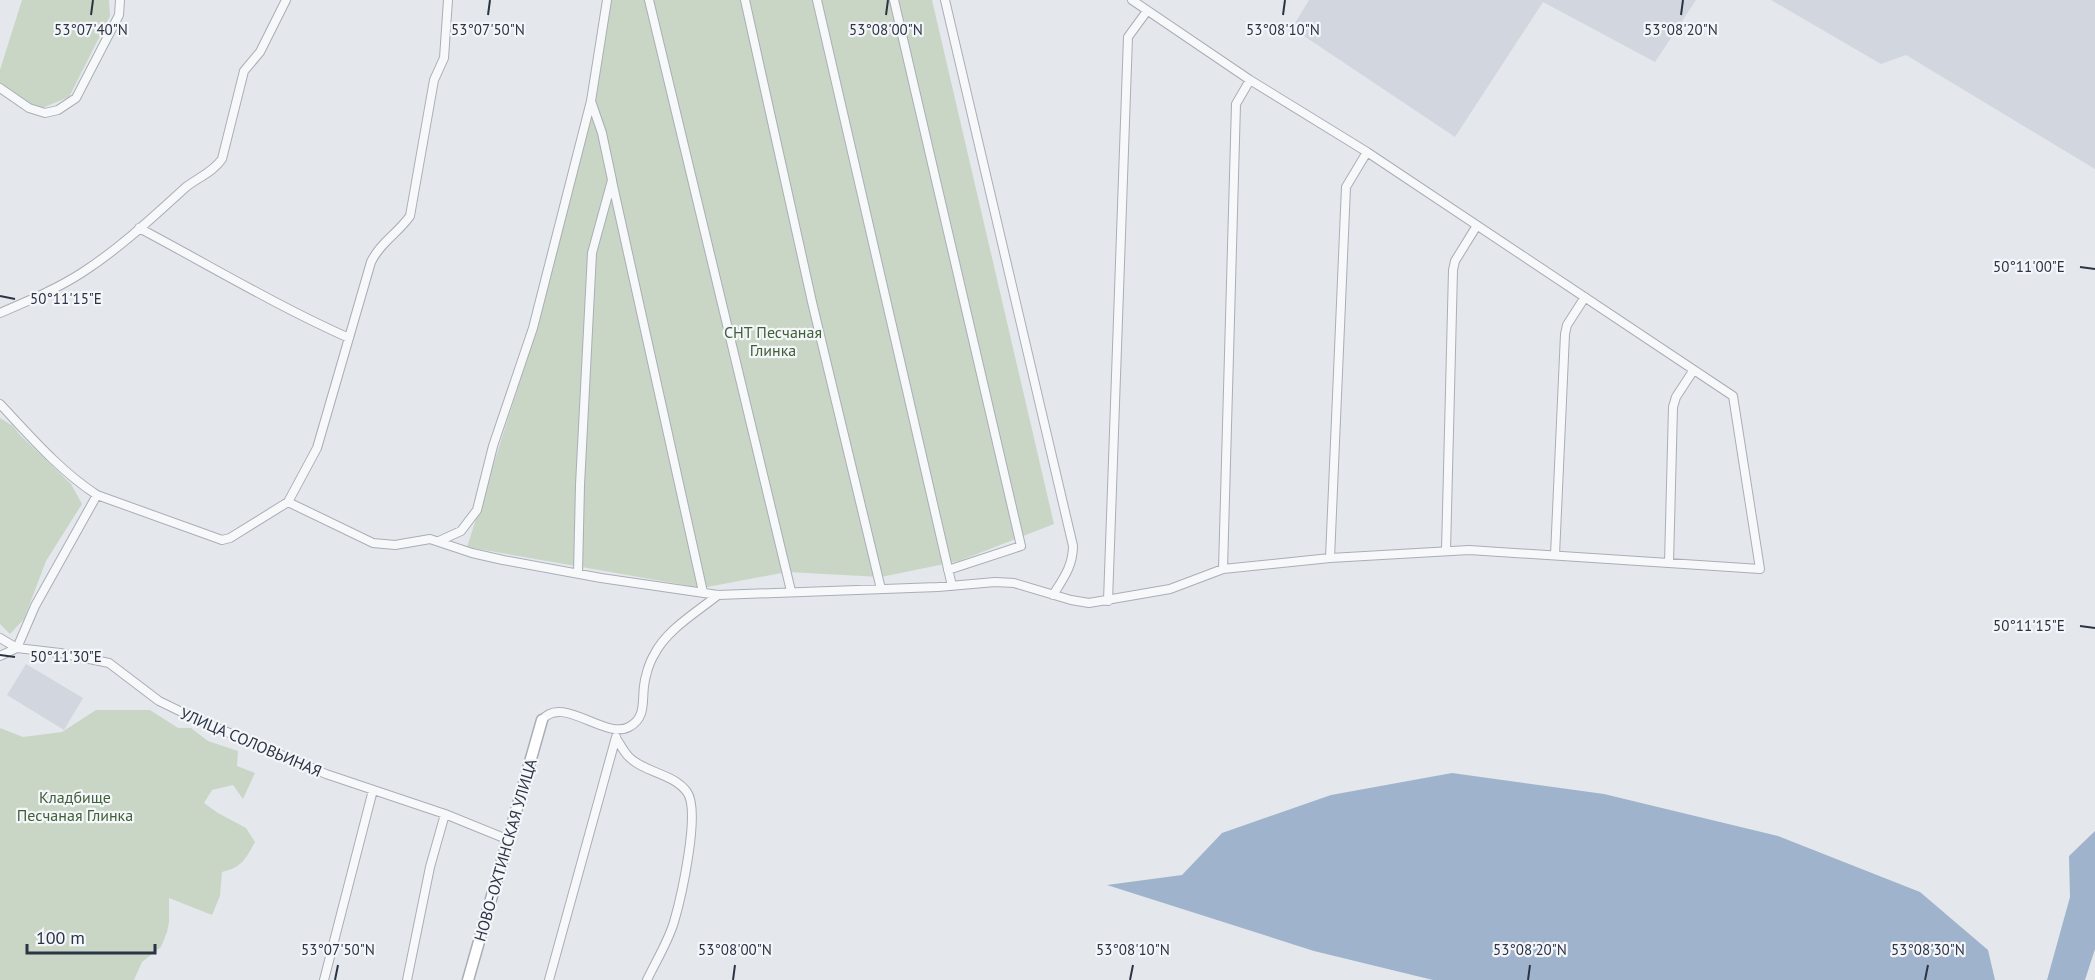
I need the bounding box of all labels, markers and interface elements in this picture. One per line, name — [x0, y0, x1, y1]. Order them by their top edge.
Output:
text: 53°07'40"N — [54, 20, 128, 39]
text: 53°07'50"N — [451, 20, 525, 39]
text: 53°08'00"N — [849, 20, 923, 39]
text: 53°08'10"N — [1246, 20, 1320, 39]
text: 53°08'20"N — [1644, 20, 1718, 39]
text: 50°11'00"E — [1993, 257, 2065, 276]
text: 50°11'15"E — [30, 289, 102, 308]
park label: СНТ Песчаная Глинка — [724, 322, 822, 360]
text: 50°11'15"E — [1993, 616, 2065, 635]
text: 50°11'30"E — [30, 647, 102, 666]
street label: УЛИЦА СОЛОВЬИНАЯ — [177, 703, 325, 781]
street label: НОВО-ОХТИНСКАЯ УЛИЦА — [469, 756, 541, 944]
park label: Кладбище Песчаная Глинка — [17, 787, 133, 825]
scale bar — [27, 917, 154, 955]
text: 100 m — [36, 926, 85, 949]
text: 53°07'50"N — [301, 940, 375, 959]
text: 53°08'00"N — [698, 940, 772, 959]
text: 53°08'10"N — [1096, 940, 1170, 959]
text: 53°08'20"N — [1493, 940, 1567, 959]
text: 53°08'30"N — [1891, 940, 1965, 959]

